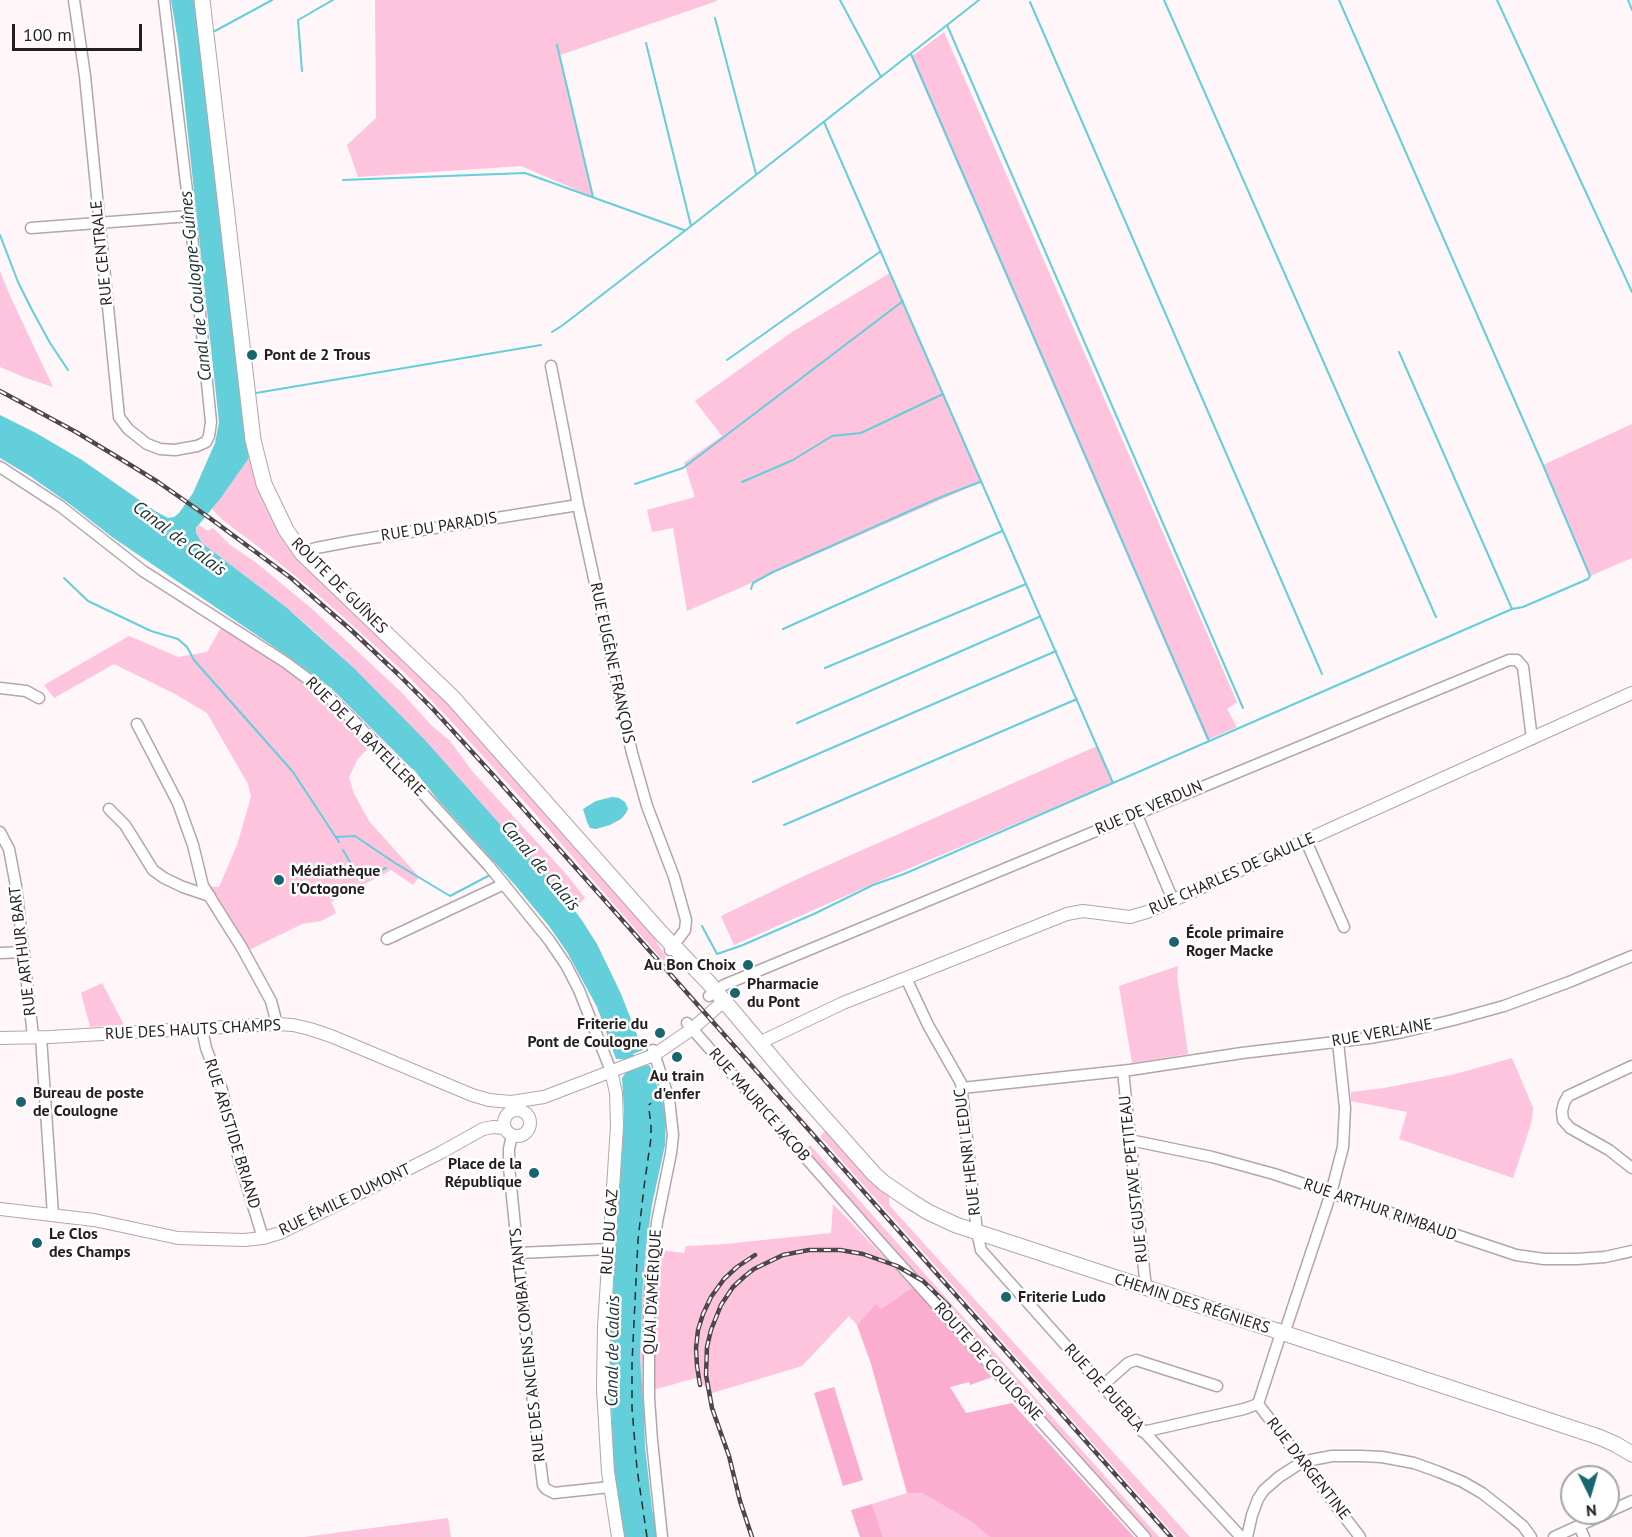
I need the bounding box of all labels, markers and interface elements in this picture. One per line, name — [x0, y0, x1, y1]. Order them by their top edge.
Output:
scale bar — [15, 12, 146, 50]
text: 100 m — [23, 23, 72, 46]
water label: Canal de Coulogne-Guînes — [175, 190, 217, 382]
street label: RUE CENTRALE — [87, 200, 117, 306]
place label: Pont de 2 Trous — [264, 345, 370, 365]
marker: Pont de 2 Trous — [245, 348, 259, 362]
water label: Canal de Calais — [128, 497, 230, 581]
street label: RUE DU PARADIS — [380, 508, 498, 546]
street label: ROUTE DE GUÎNES — [287, 534, 391, 638]
street label: RUE EUGÈNE FRANÇOIS — [586, 581, 638, 745]
street label: RUE DE LA BATELLERIE — [301, 673, 429, 801]
street label: RUE DE VERDUN — [1092, 777, 1206, 839]
water label: Canal de Calais — [496, 816, 584, 916]
street label: RUE CHARLES DE GAULLE — [1146, 829, 1318, 919]
place label: Médiathèque l'Octogone — [291, 861, 380, 899]
marker: Médiathèque l'Octogone — [272, 873, 286, 887]
street label: RUE ARTHUR BART — [6, 885, 40, 1017]
place label: École primaire Roger Macke — [1186, 923, 1284, 961]
marker: École primaire Roger Macke — [1167, 935, 1181, 949]
place label: Au Bon Choix — [644, 955, 736, 975]
marker: Au Bon Choix — [741, 958, 755, 972]
place label: Pharmacie du Pont — [747, 974, 819, 1012]
marker: Pharmacie du Pont — [728, 986, 742, 1000]
place label: Friterie du Pont de Coulogne — [527, 1014, 648, 1052]
street label: RUE VERLAINE — [1330, 1015, 1434, 1051]
street label: RUE DES HAUTS CHAMPS — [105, 1016, 281, 1044]
marker: Friterie du Pont de Coulogne — [653, 1026, 667, 1040]
street label: RUE MAURICE JACOB — [705, 1044, 813, 1166]
marker: Au train d'enfer — [670, 1050, 684, 1064]
street label: RUE ARISTIDE BRIAND — [200, 1057, 264, 1211]
place label: Au train d'enfer — [650, 1066, 704, 1104]
place label: Bureau de poste de Coulogne — [33, 1083, 144, 1121]
street label: RUE HENRI LEDUC — [951, 1087, 985, 1217]
street label: RUE GUSTAVE PETITEAU — [1116, 1094, 1152, 1264]
marker: Bureau de poste de Coulogne — [14, 1095, 28, 1109]
place label: Place de la République — [445, 1154, 522, 1192]
street label: RUE ÉMILE DUMONT — [276, 1160, 414, 1240]
marker: Place de la République — [527, 1166, 541, 1180]
street label: RUE ARTHUR RIMBAUD — [1301, 1175, 1459, 1245]
street label: RUE DU GAZ — [597, 1189, 623, 1275]
place label: Le Clos des Champs — [49, 1224, 130, 1262]
street label: RUE DES ANCIENS COMBATTANTS — [506, 1227, 550, 1463]
street label: QUAI D'AMÉRIQUE — [640, 1229, 666, 1355]
marker: Le Clos des Champs — [30, 1236, 44, 1250]
street label: CHEMIN DES RÉGNIERS — [1112, 1270, 1272, 1338]
place label: Friterie Ludo — [1018, 1287, 1106, 1307]
marker: Friterie Ludo — [999, 1290, 1013, 1304]
water label: Canal de Calais — [601, 1295, 625, 1407]
street label: ROUTE DE COULOGNE — [930, 1299, 1046, 1425]
street label: RUE DE PUEBLA — [1060, 1340, 1148, 1436]
street label: RUE D'ARGENTINE — [1262, 1414, 1354, 1524]
north arrow — [1560, 1465, 1620, 1525]
text: N — [1585, 1501, 1598, 1521]

